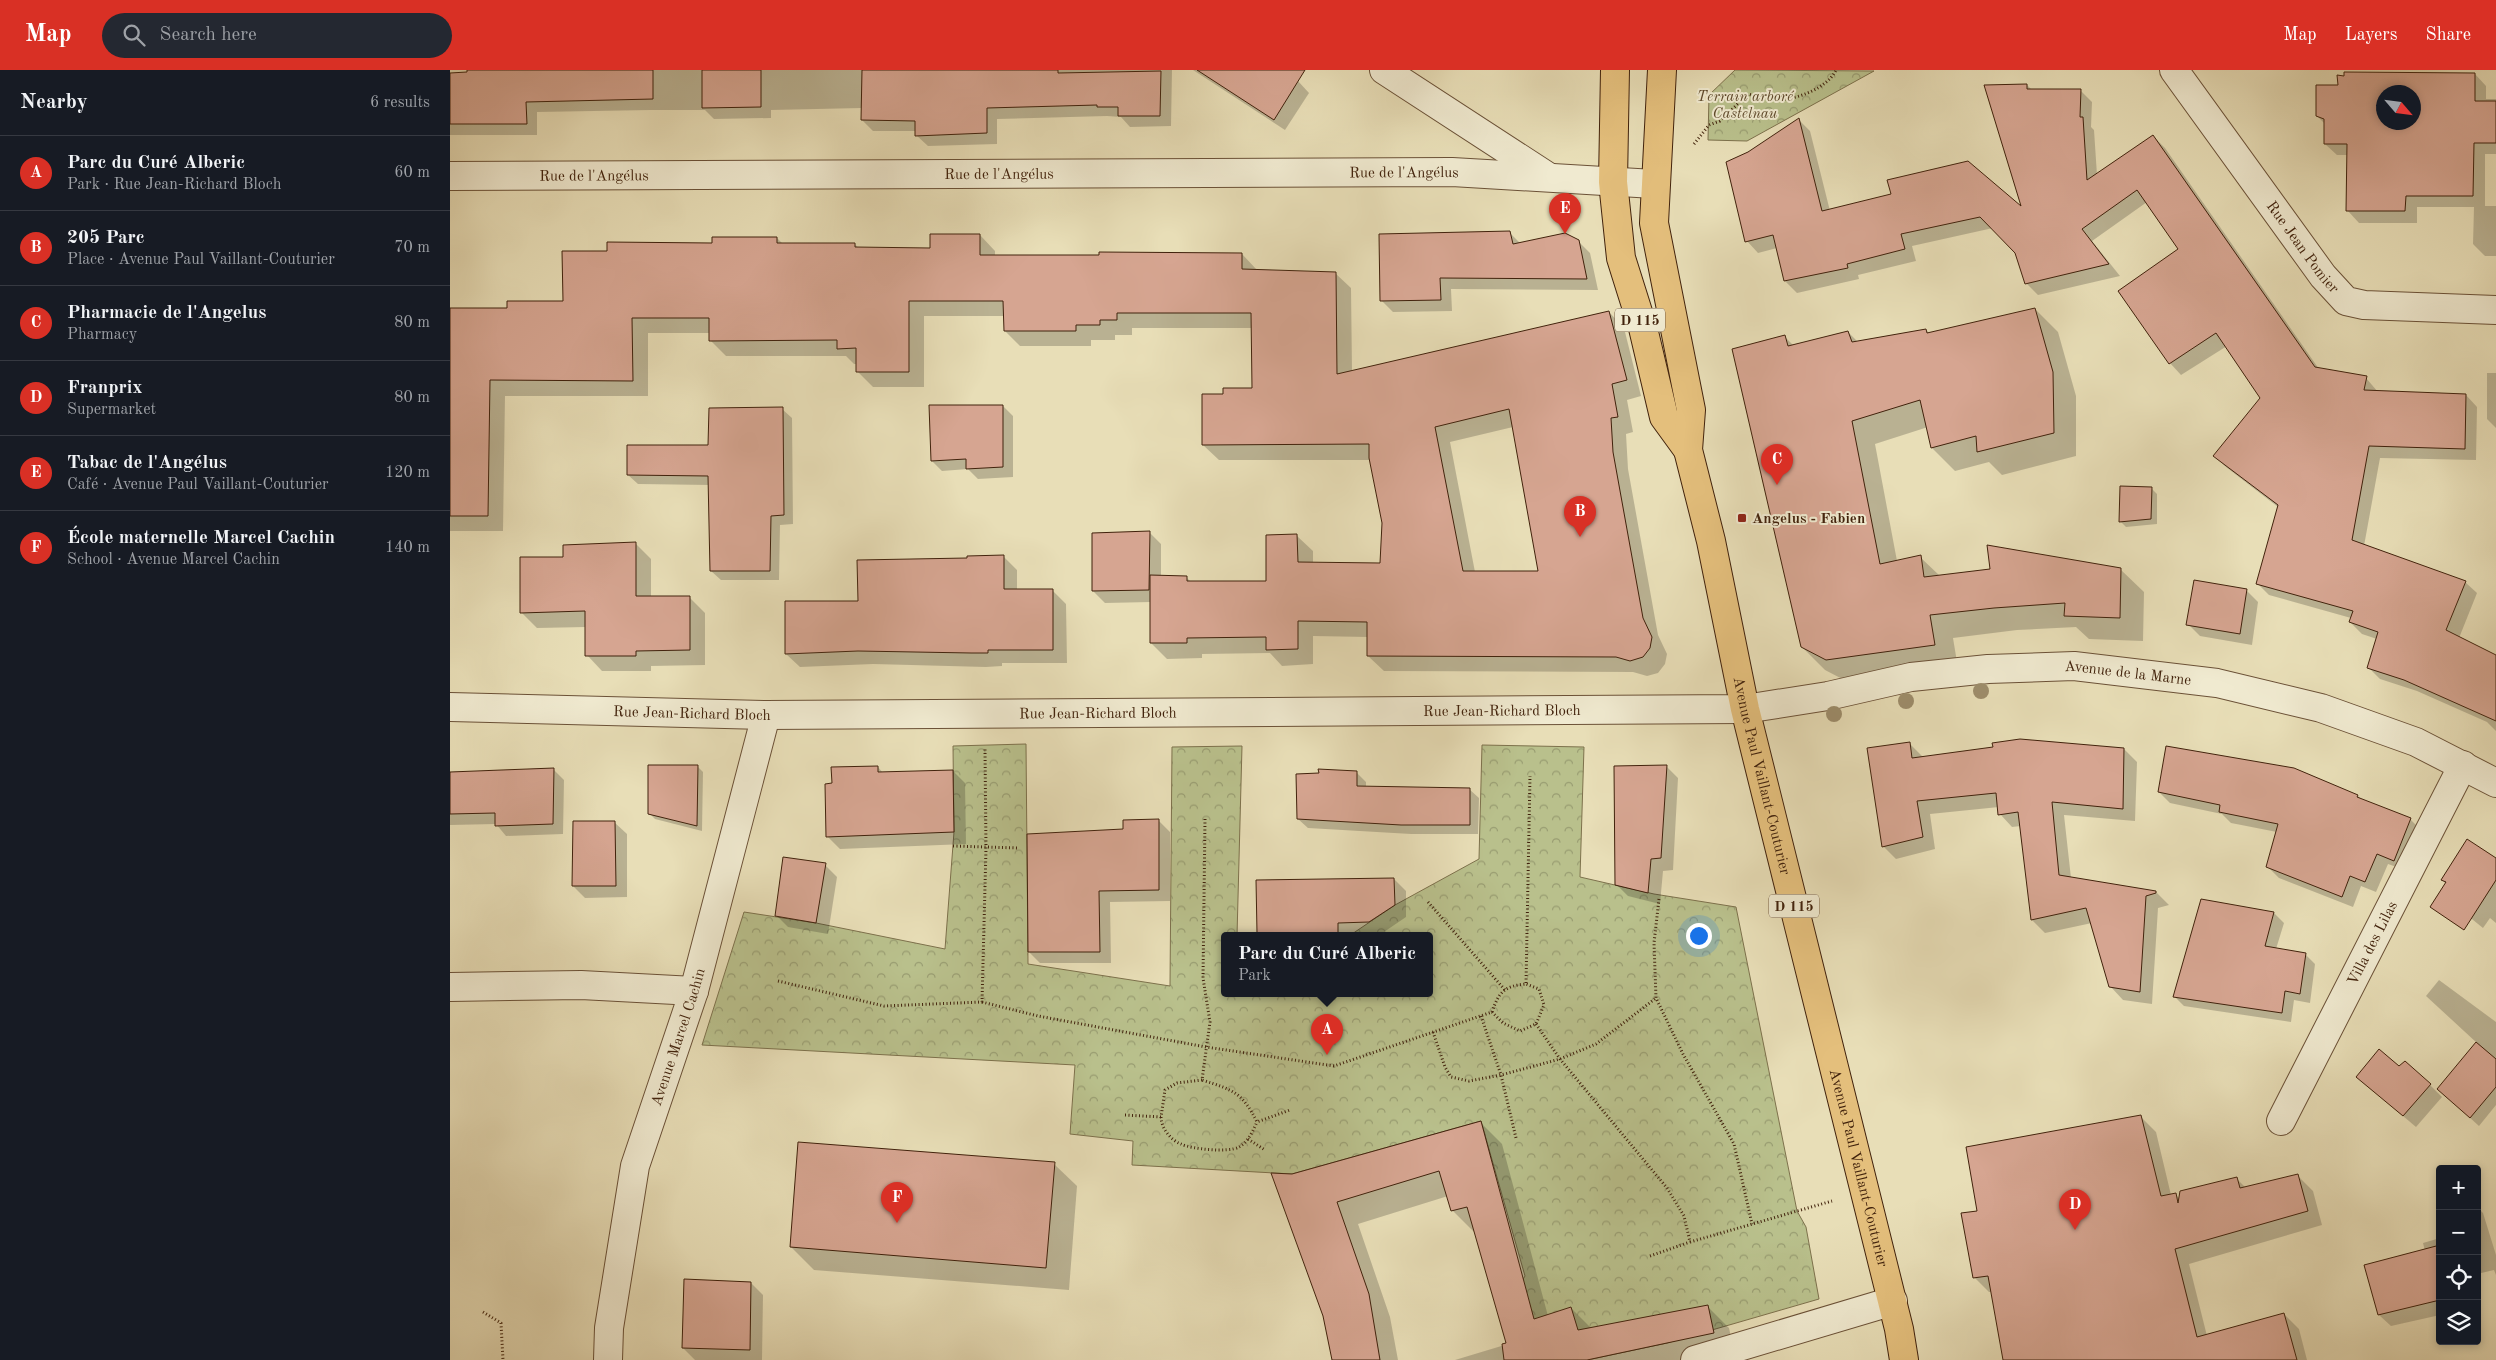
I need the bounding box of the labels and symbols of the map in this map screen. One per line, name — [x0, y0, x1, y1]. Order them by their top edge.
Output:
north arrow — [2376, 85, 2421, 130]
park label: Terrain arboré Castelnau — [1697, 90, 1795, 122]
street label: Rue de l'Angélus — [1349, 166, 1459, 181]
street label: Rue de l'Angélus — [944, 168, 1054, 183]
street label: Rue de l'Angélus — [539, 169, 649, 185]
pin: E — [1549, 193, 1581, 234]
street label: Rue Jean Pomier — [2263, 199, 2341, 297]
road number: D 115 — [1615, 308, 1665, 332]
pin: C — [1761, 444, 1793, 485]
pin: B — [1564, 496, 1596, 537]
marker: Angelus - Fabien — [1736, 512, 1748, 524]
place label: Angelus - Fabien — [1752, 512, 1865, 527]
street label: Avenue de la Marne — [2064, 660, 2192, 689]
street label: Avenue Paul Vaillant-Couturier — [1730, 675, 1792, 877]
street label: Rue Jean-Richard Bloch — [1423, 704, 1581, 720]
street label: Rue Jean-Richard Bloch — [613, 705, 771, 724]
street label: Rue Jean-Richard Bloch — [1019, 706, 1177, 722]
road number: D 115 — [1769, 894, 1819, 918]
street label: Villa des Lilas — [2346, 899, 2401, 988]
your location — [1686, 923, 1712, 949]
street label: Avenue Marcel Cachin — [650, 967, 709, 1108]
pin: A — [1311, 1014, 1343, 1055]
street label: Avenue Paul Vaillant-Couturier — [1826, 1068, 1889, 1269]
pin: F — [881, 1182, 913, 1223]
pin: D — [2059, 1189, 2091, 1230]

